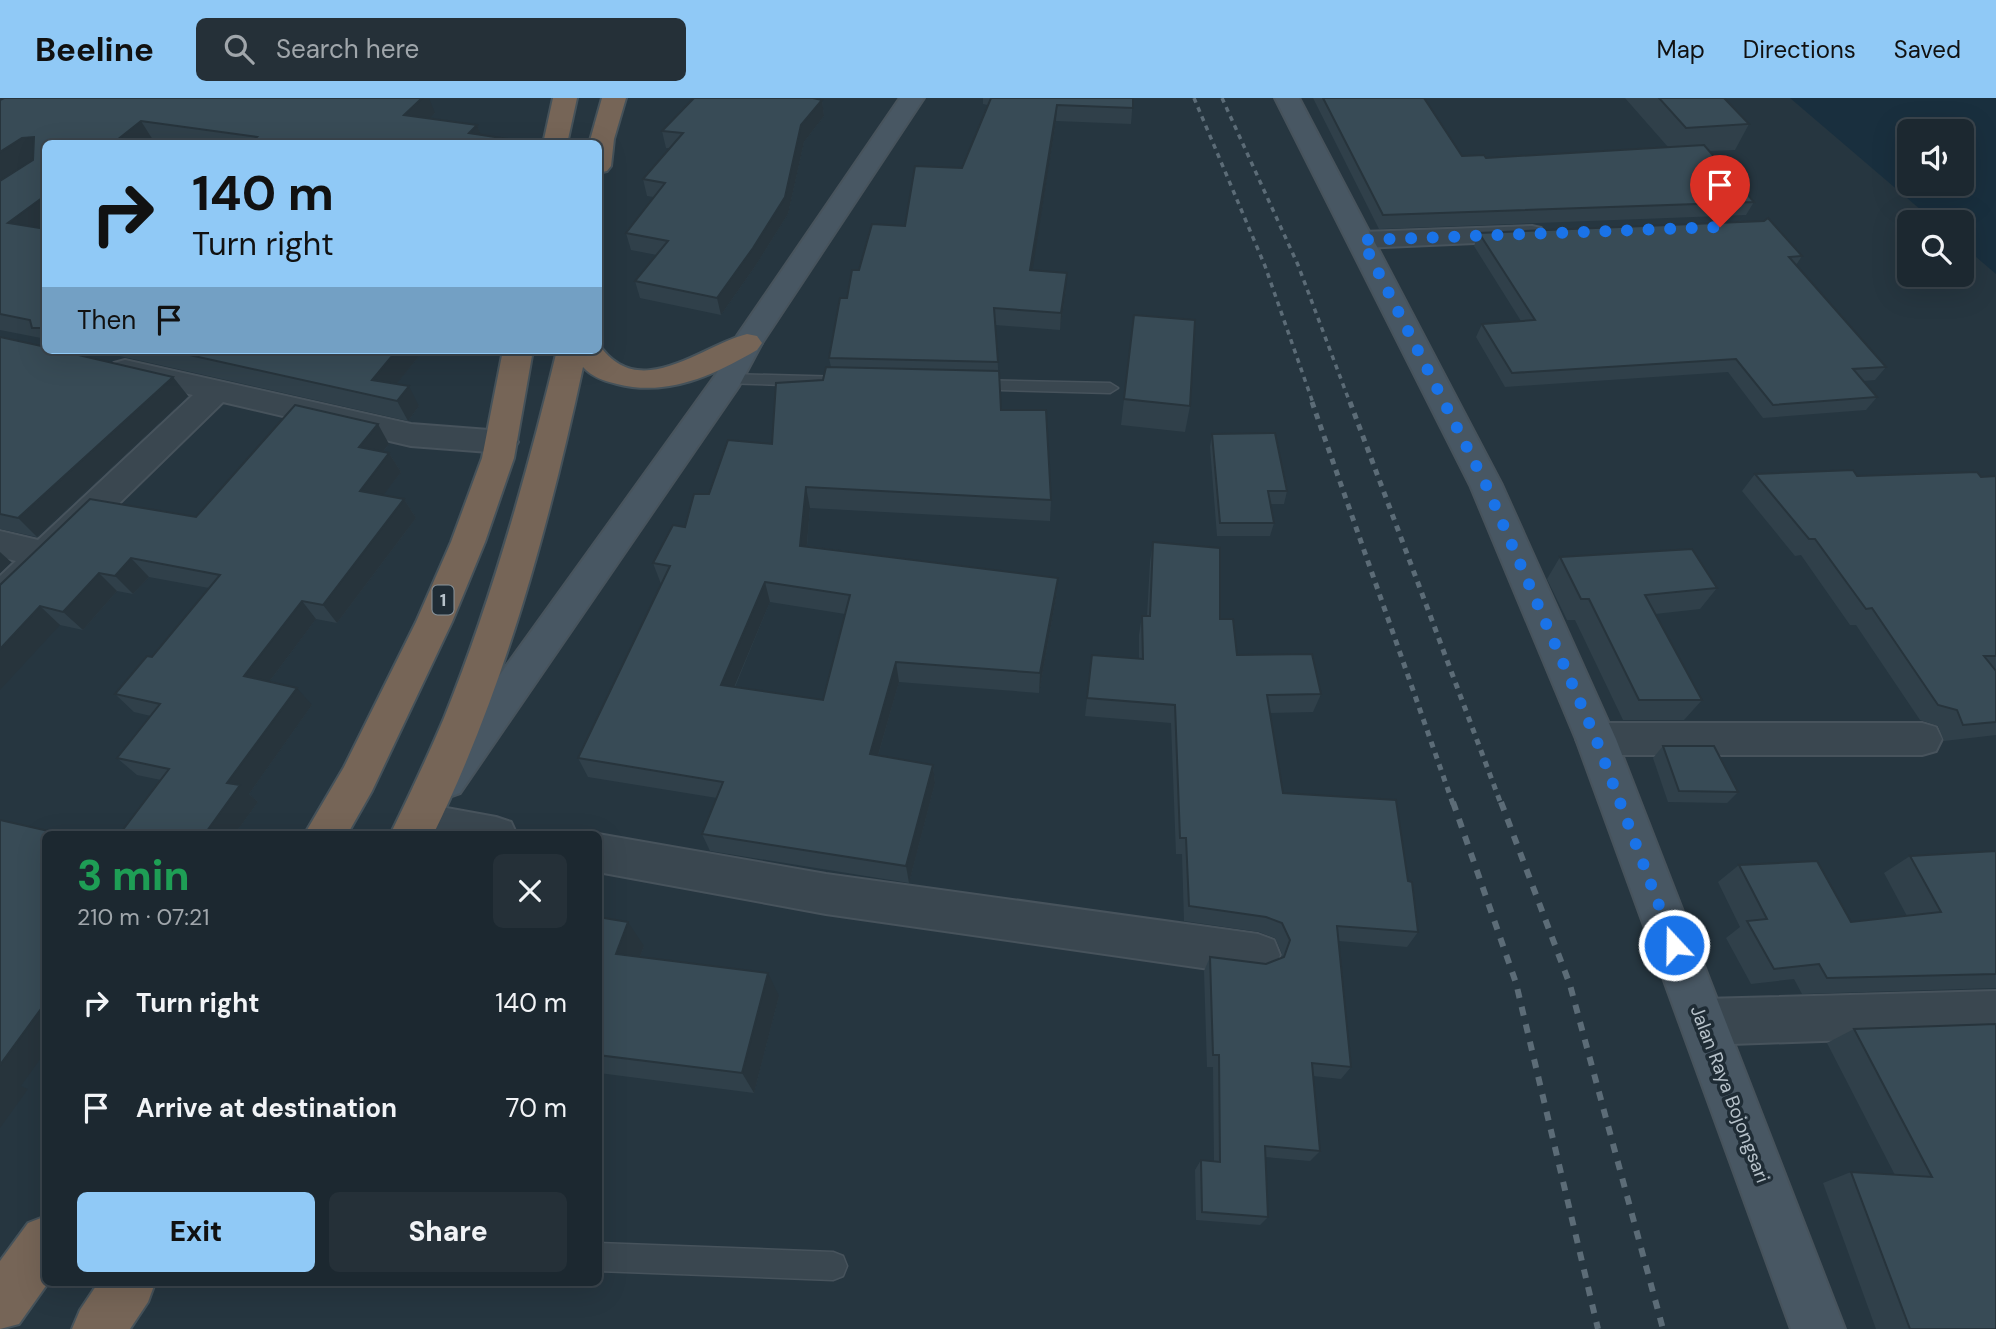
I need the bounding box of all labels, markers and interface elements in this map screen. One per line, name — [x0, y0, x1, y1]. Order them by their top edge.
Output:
search box — [196, 18, 686, 81]
text: Beeline — [35, 28, 154, 71]
icon: search — [220, 30, 258, 68]
text: Search here — [276, 32, 419, 66]
text: Map — [1657, 34, 1705, 65]
text: Directions — [1743, 34, 1856, 65]
text: Saved — [1894, 34, 1961, 65]
map controls — [1897, 119, 1974, 287]
button: sound — [1897, 119, 1974, 196]
pin — [1690, 155, 1750, 227]
text: 140 m — [192, 161, 334, 225]
icon: arrive — [1701, 166, 1739, 204]
icon: right — [77, 168, 168, 259]
button: search — [1897, 210, 1974, 287]
text: Turn right — [192, 223, 334, 265]
icon: arrive — [150, 301, 188, 339]
text: Then — [77, 303, 136, 337]
road number: 1 — [432, 586, 453, 614]
text: 3 min — [77, 848, 190, 903]
button: close — [493, 854, 567, 928]
text: 210 m · 07:21 — [77, 902, 209, 932]
position arrow — [1637, 908, 1711, 982]
icon: right — [77, 984, 115, 1022]
text: Turn right — [136, 986, 260, 1020]
text: 140 m — [495, 986, 567, 1020]
street label: Jalan Raya Bojongsari — [1685, 1002, 1775, 1186]
icon: arrive — [77, 1089, 115, 1127]
text: Arrive at destination — [136, 1091, 397, 1125]
text: 70 m — [506, 1091, 567, 1125]
button: Exit — [77, 1192, 315, 1272]
button: Share — [329, 1192, 567, 1272]

